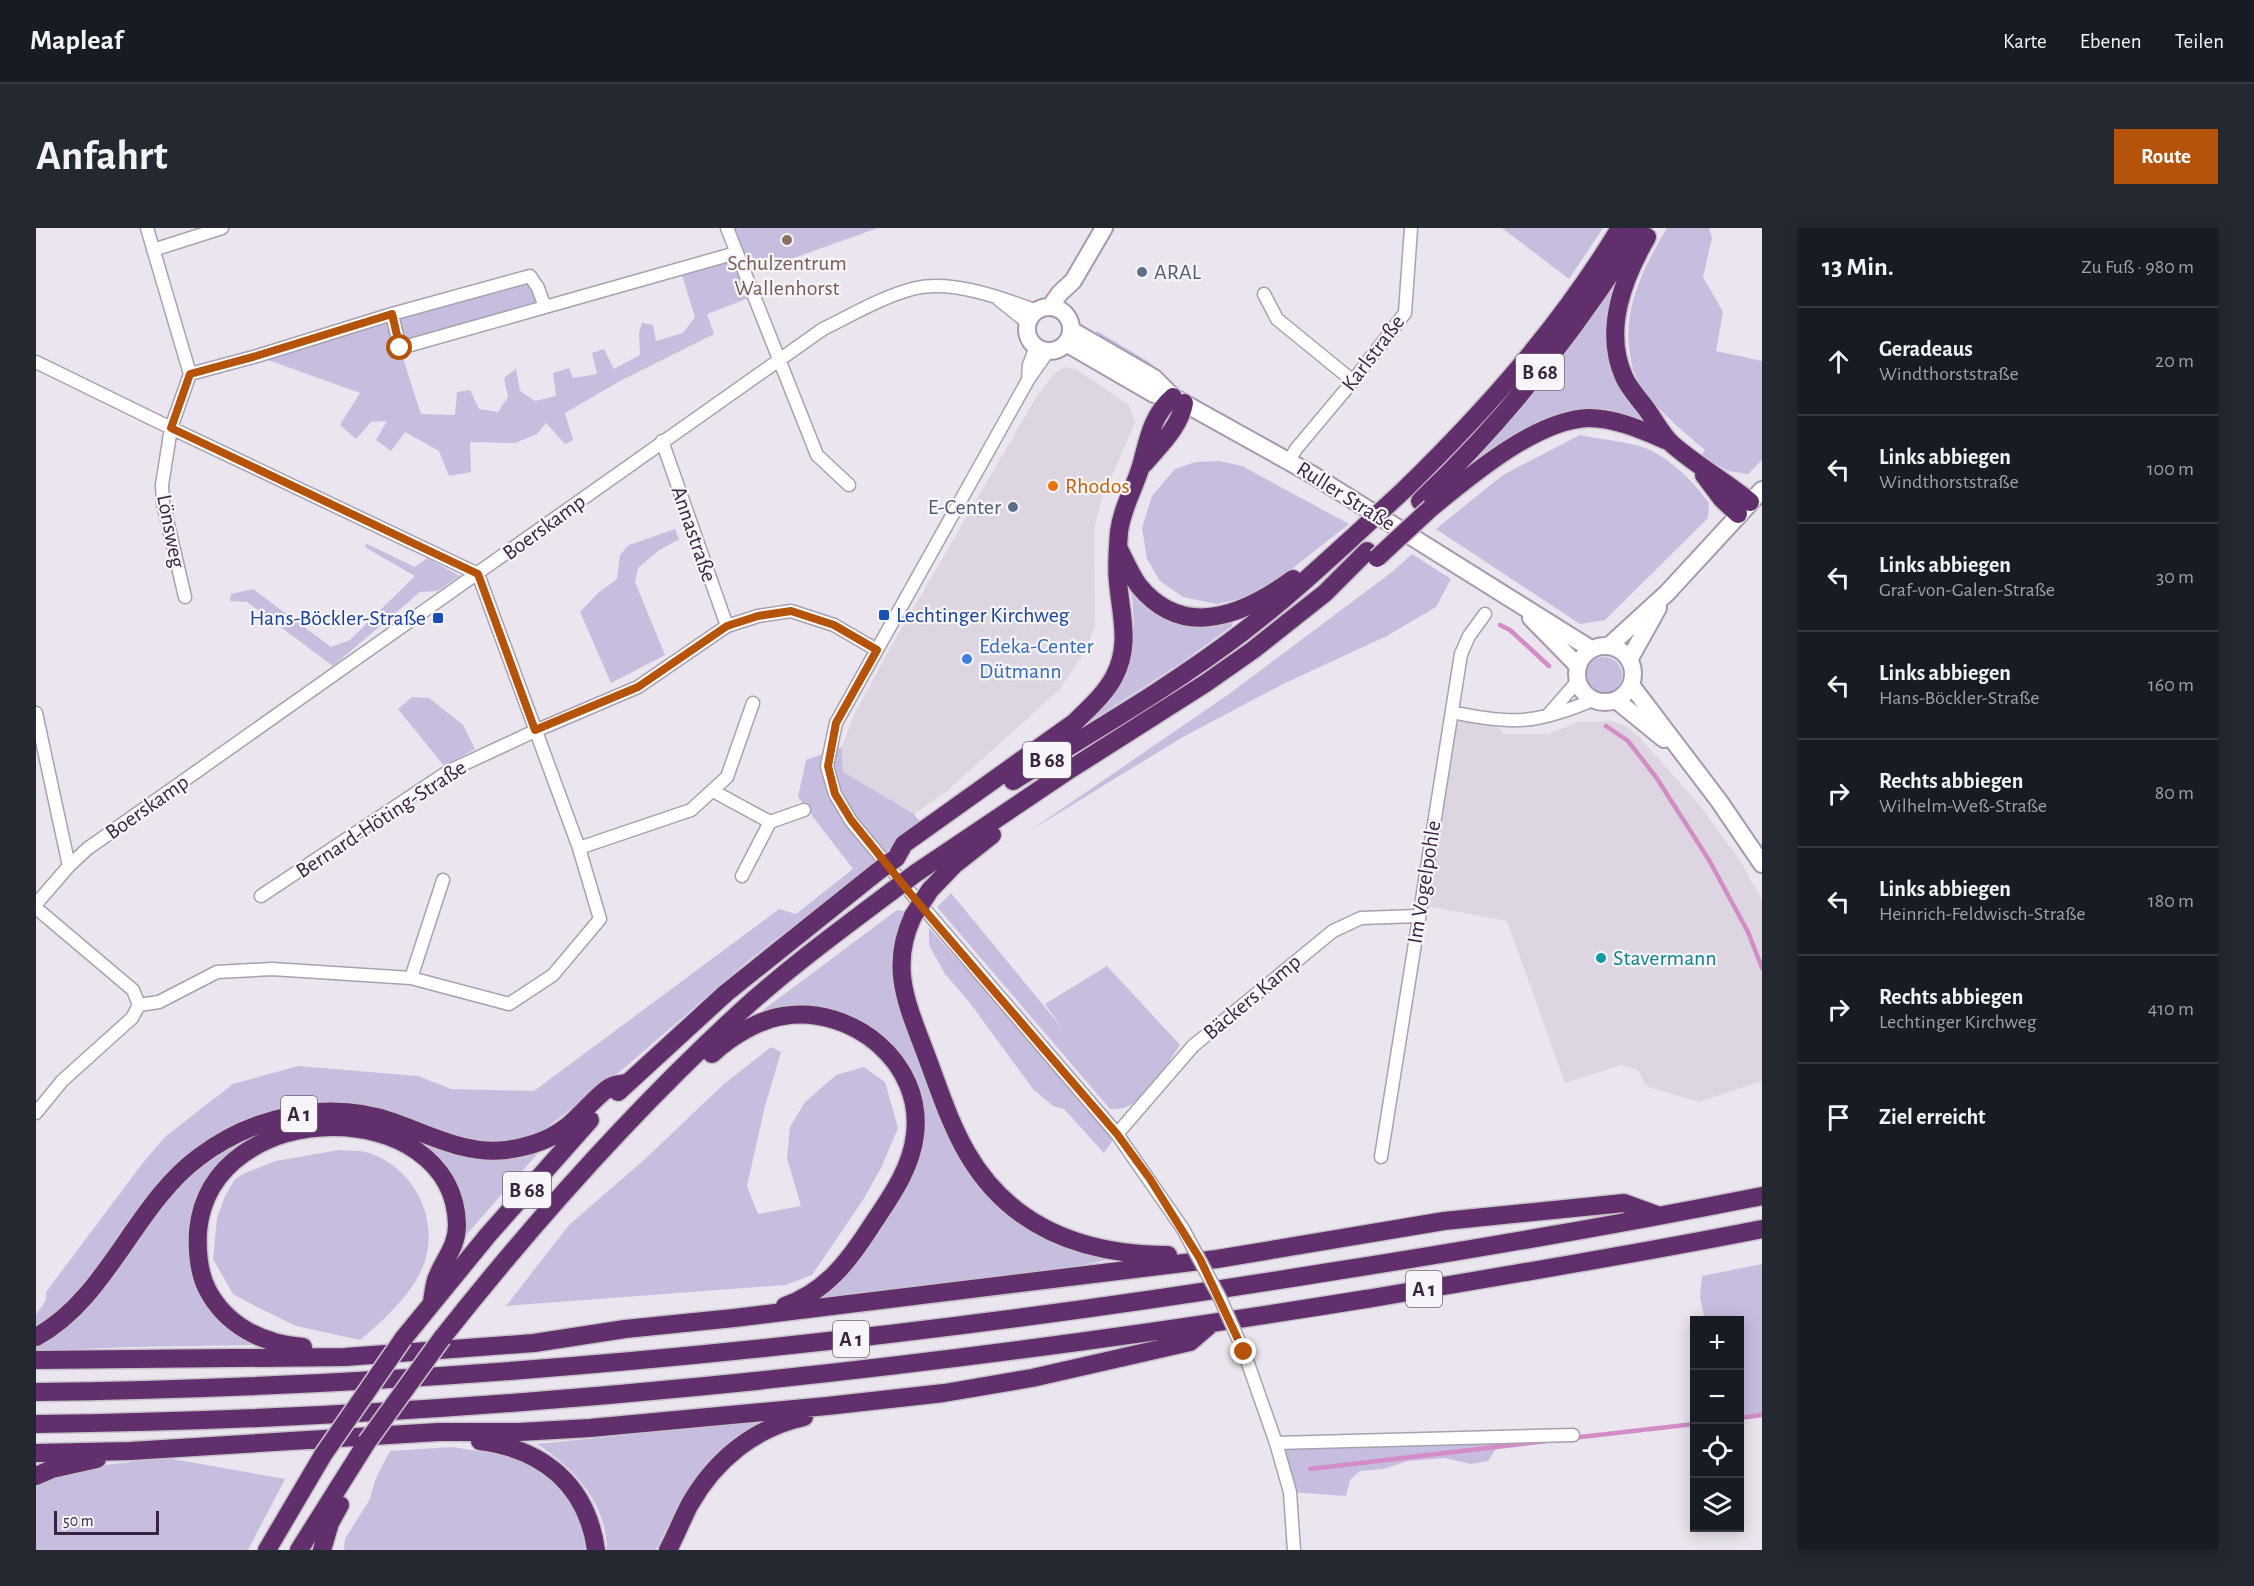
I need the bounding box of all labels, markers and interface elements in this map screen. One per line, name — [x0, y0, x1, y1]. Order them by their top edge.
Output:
text: Mapleaf — [30, 27, 123, 55]
text: Karte — [2003, 31, 2047, 52]
text: Ebenen — [2080, 31, 2142, 52]
text: Teilen — [2175, 31, 2224, 52]
button: Route — [2114, 129, 2218, 184]
text: Anfahrt — [36, 135, 168, 177]
marker: Schulzentrum Wallenhorst — [780, 233, 794, 247]
place label: Schulzentrum Wallenhorst — [727, 252, 847, 299]
text: 13 Min. — [1822, 254, 1894, 280]
text: Zu Fuß · 980 m — [2081, 257, 2194, 277]
place label: ARAL — [1154, 261, 1202, 283]
marker: ARAL — [1135, 265, 1149, 279]
street label: Karlstraße — [1337, 311, 1409, 395]
route start — [386, 334, 412, 360]
text: Geradeaus — [1879, 338, 1973, 360]
icon: ahead — [1822, 345, 1855, 378]
text: 20 m — [2155, 351, 2194, 371]
road number: B 68 — [1516, 354, 1564, 390]
text: Windthorststraße — [1879, 364, 2019, 384]
text: Links abbiegen — [1879, 446, 2011, 468]
icon: left — [1822, 453, 1855, 486]
street label: Ruller Straße — [1293, 457, 1399, 535]
text: 100 m — [2147, 459, 2194, 479]
text: Windthorststraße — [1879, 472, 2019, 492]
place label: Rhodos — [1065, 475, 1130, 497]
marker: Rhodos — [1046, 479, 1060, 493]
street label: Annastraße — [667, 483, 721, 585]
street label: Boerskamp — [499, 490, 589, 564]
street label: Lönsweg — [153, 493, 189, 570]
place label: E-Center — [928, 496, 1001, 518]
marker: E-Center — [1006, 500, 1020, 514]
text: Links abbiegen — [1879, 554, 2011, 576]
icon: left — [1822, 561, 1855, 594]
text: 30 m — [2156, 567, 2194, 587]
text: Graf-von-Galen-Straße — [1879, 580, 2055, 600]
place label: Lechtinger Kirchweg — [896, 604, 1070, 626]
place label: Hans-Böckler-Straße — [249, 607, 426, 629]
marker: Lechtinger Kirchweg — [877, 608, 891, 622]
marker: Hans-Böckler-Straße — [431, 611, 445, 625]
place label: Edeka-Center Dütmann — [979, 635, 1094, 682]
marker: Edeka-Center Dütmann — [960, 652, 974, 666]
text: Links abbiegen — [1879, 662, 2011, 684]
icon: left — [1822, 669, 1855, 702]
text: 160 m — [2148, 675, 2194, 695]
text: Hans-Böckler-Straße — [1879, 688, 2039, 708]
road number: B 68 — [1023, 742, 1071, 778]
street label: Bernard-Höting-Straße — [292, 756, 470, 882]
street label: Boerskamp — [101, 770, 193, 844]
text: Rechts abbiegen — [1879, 770, 2023, 792]
icon: right — [1822, 777, 1855, 810]
text: 80 m — [2155, 783, 2194, 803]
text: Wilhelm-Weß-Straße — [1879, 796, 2047, 816]
street label: Im Vogelpohle — [1403, 819, 1445, 945]
text: Links abbiegen — [1879, 878, 2011, 900]
icon: left — [1822, 885, 1855, 918]
text: 180 m — [2148, 891, 2194, 911]
text: Heinrich-Feldwisch-Straße — [1879, 904, 2085, 924]
place label: Stavermann — [1613, 947, 1717, 969]
street label: Bäckers Kamp — [1199, 950, 1305, 1044]
marker: Stavermann — [1594, 951, 1608, 965]
text: Rechts abbiegen — [1879, 986, 2023, 1008]
icon: right — [1822, 993, 1855, 1026]
text: 410 m — [2148, 999, 2194, 1019]
text: Lechtinger Kirchweg — [1879, 1012, 2037, 1032]
road number: A 1 — [281, 1096, 317, 1132]
icon: arrive — [1822, 1101, 1855, 1134]
text: Ziel erreicht — [1879, 1106, 1986, 1128]
road number: B 68 — [503, 1172, 551, 1208]
road number: A 1 — [1406, 1271, 1442, 1307]
map controls — [1690, 1316, 1744, 1532]
button: + — [1690, 1316, 1744, 1370]
road number: A 1 — [833, 1321, 869, 1357]
route end — [1230, 1338, 1256, 1364]
button: − — [1690, 1370, 1744, 1424]
button: locate — [1690, 1424, 1744, 1478]
button: layers — [1690, 1478, 1744, 1532]
scale bar — [54, 1508, 159, 1536]
text: 50 m — [63, 1513, 94, 1529]

